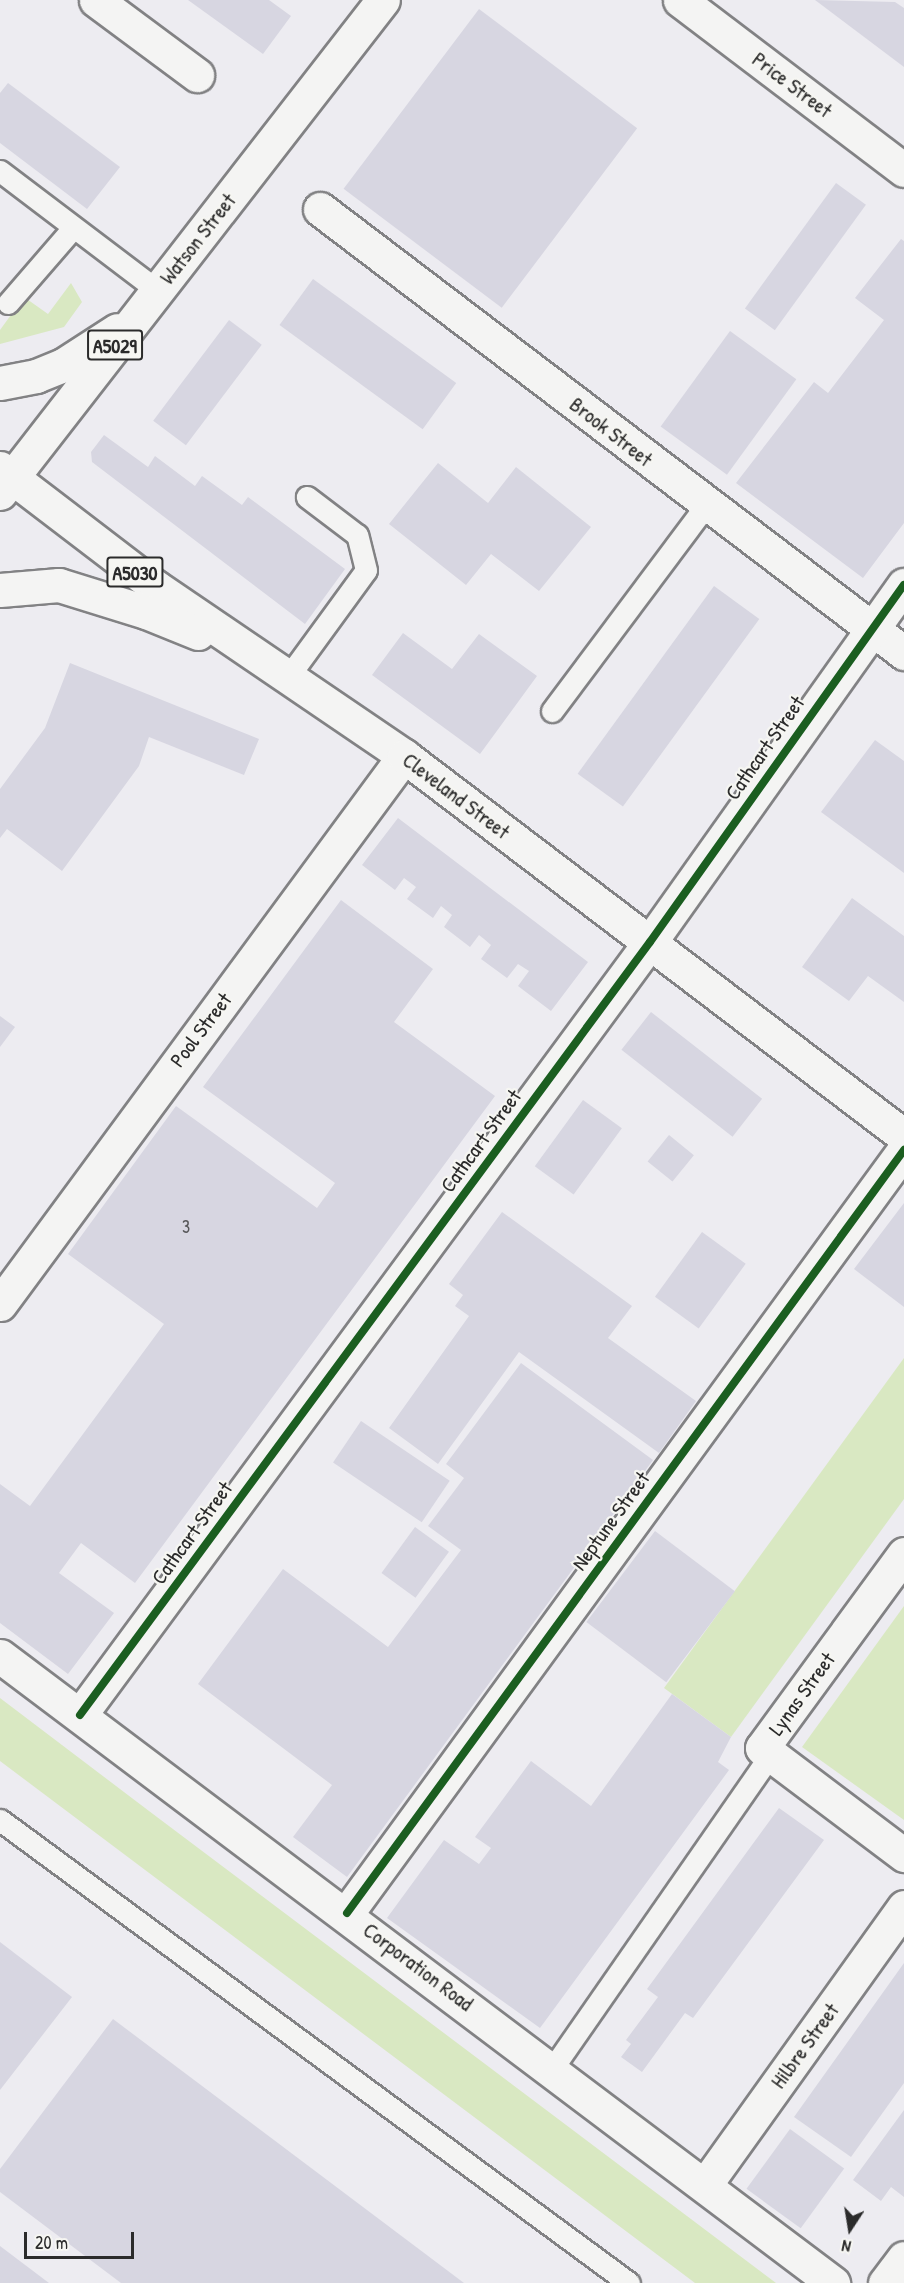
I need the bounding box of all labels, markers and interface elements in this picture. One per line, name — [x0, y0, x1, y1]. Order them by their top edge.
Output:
street label: Price Street — [747, 47, 837, 123]
street label: Watson Street — [155, 189, 241, 289]
road number: A5029 — [86, 328, 144, 362]
street label: Brook Street — [565, 392, 657, 472]
road number: A5030 — [105, 555, 165, 589]
street label: Cathcart Street — [720, 691, 810, 805]
street label: Cleveland Street — [398, 748, 514, 844]
street label: Pool Street — [165, 988, 237, 1072]
street label: Cathcart Street — [435, 1085, 527, 1197]
house number: 3 — [182, 1216, 190, 1238]
street label: Neptune Street — [567, 1467, 655, 1575]
street label: Cathcart Street — [146, 1477, 238, 1589]
street label: Lynas Street — [764, 1648, 840, 1740]
street label: Corporation Road — [358, 1918, 478, 2016]
street label: Hilbre Street — [766, 1999, 844, 2093]
north arrow — [820, 2199, 880, 2259]
scale bar — [27, 2220, 136, 2258]
text: 20 m — [35, 2230, 68, 2255]
text: N — [840, 2235, 853, 2258]

